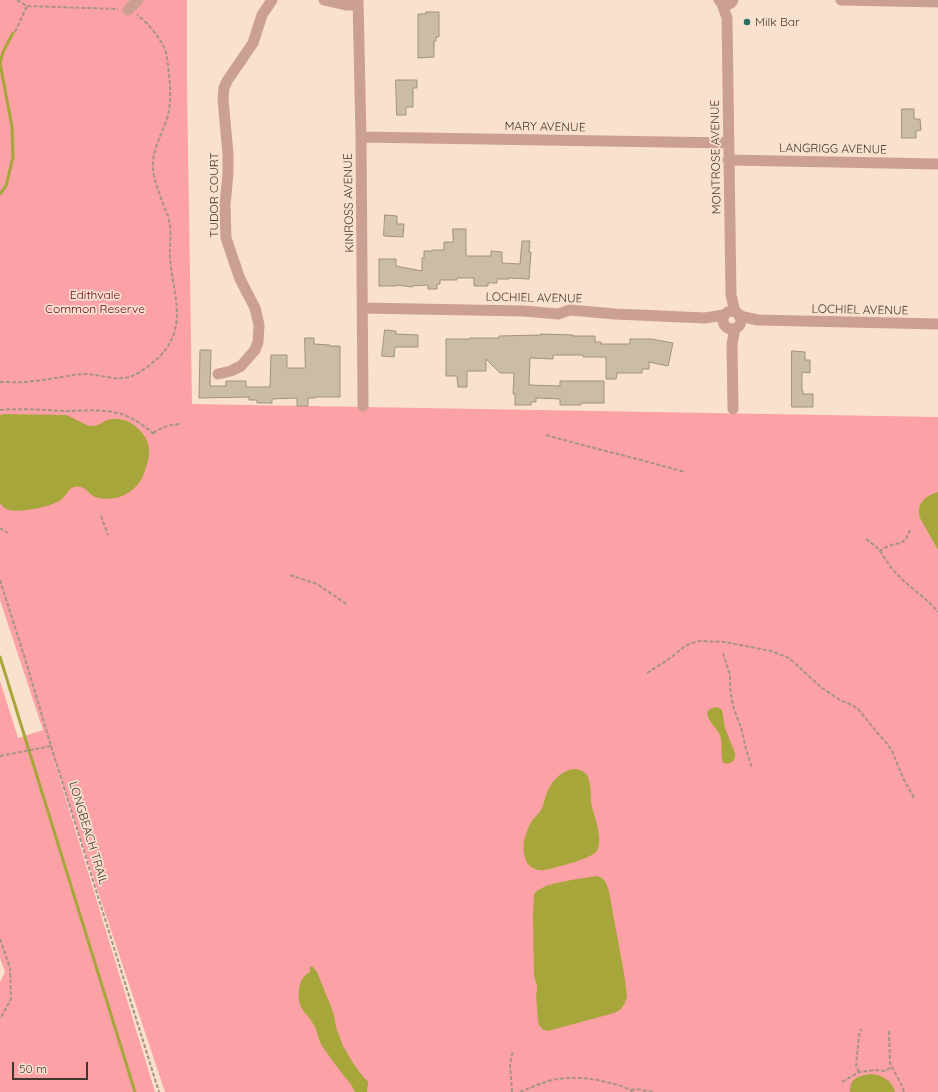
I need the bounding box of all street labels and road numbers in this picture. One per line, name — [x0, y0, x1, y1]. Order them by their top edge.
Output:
street label: MONTROSE AVENUE — [708, 100, 724, 214]
street label: MARY AVENUE — [504, 119, 586, 135]
street label: LANGRIGG AVENUE — [779, 141, 887, 157]
street label: TUDOR COURT — [207, 152, 221, 238]
street label: KINROSS AVENUE — [341, 153, 357, 253]
street label: LOCHIEL AVENUE — [485, 290, 583, 306]
street label: LOCHIEL AVENUE — [811, 302, 909, 318]
street label: LONGBEACH TRAIL — [65, 780, 111, 886]

